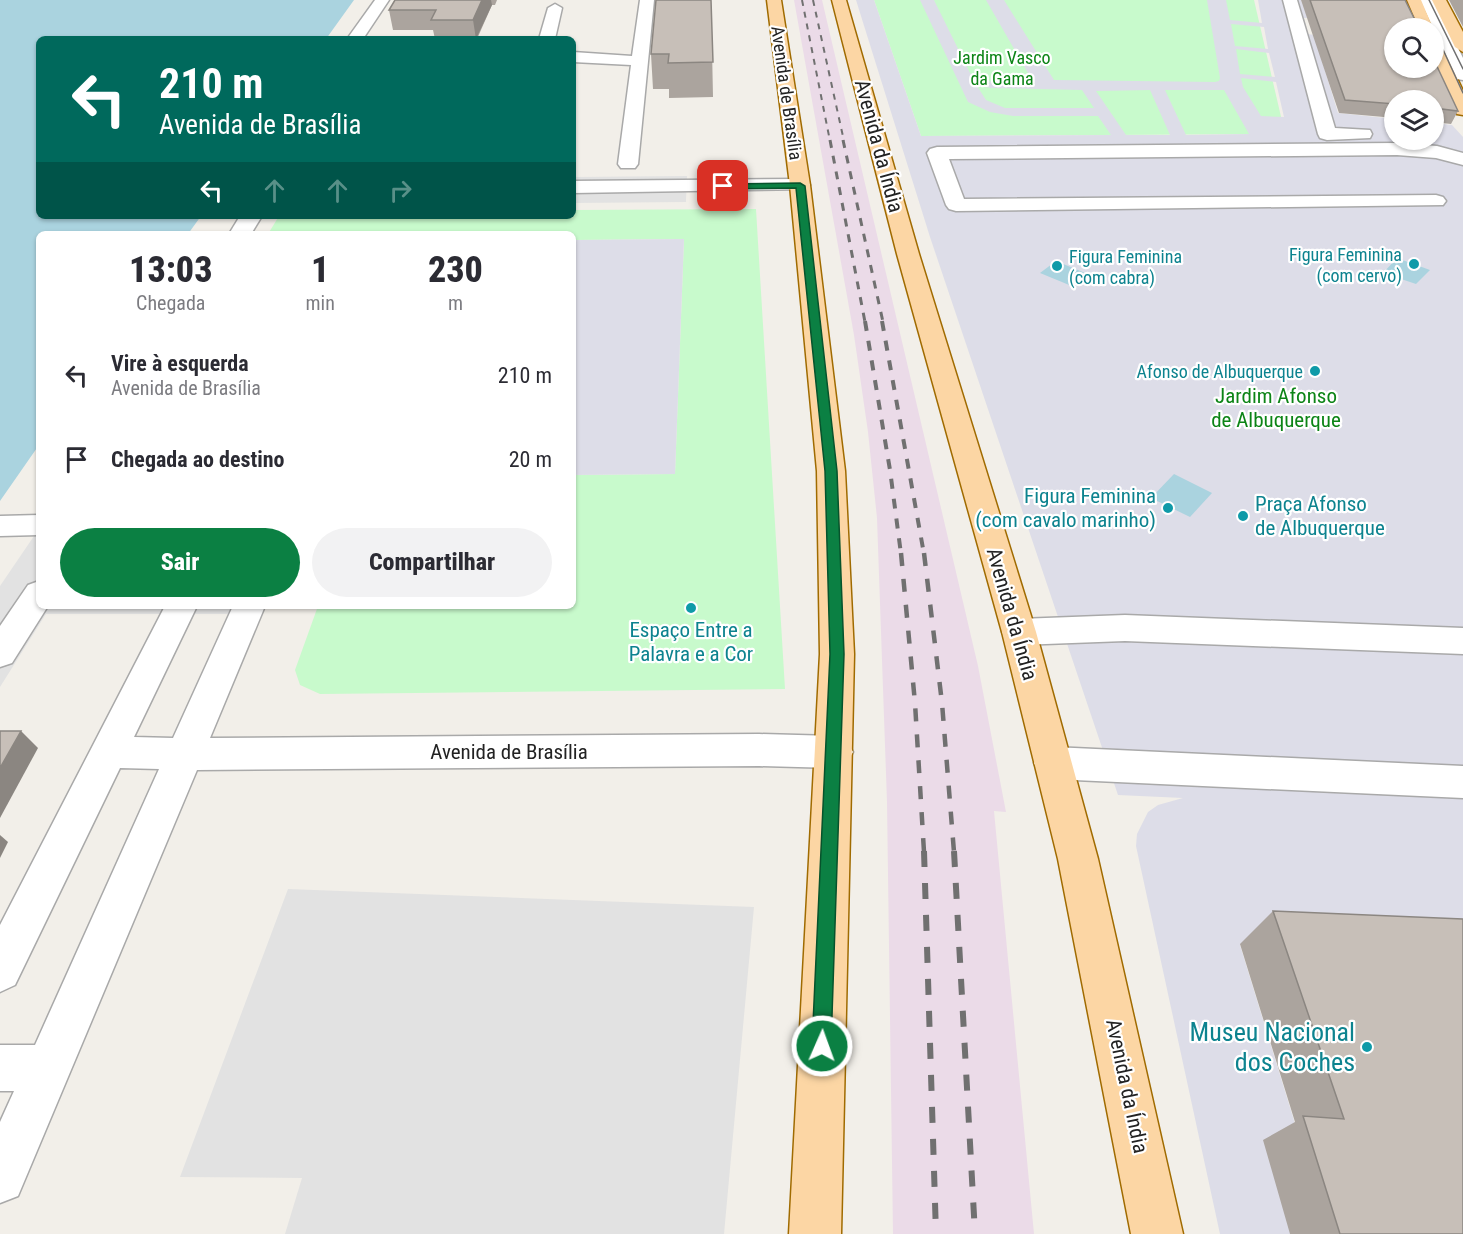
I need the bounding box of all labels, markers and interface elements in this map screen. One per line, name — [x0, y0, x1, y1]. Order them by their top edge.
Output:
map controls — [1384, 18, 1444, 150]
button: search — [1384, 18, 1444, 78]
street label: Avenida de Brasília — [767, 25, 807, 161]
park label: Jardim Vasco da Gama — [953, 47, 1051, 89]
text: 210 m — [159, 59, 264, 108]
icon: left — [60, 60, 138, 138]
street label: Avenida da Índia — [850, 77, 908, 215]
button: layers — [1384, 90, 1444, 150]
text: Avenida de Brasília — [159, 109, 361, 141]
pin — [697, 160, 748, 211]
icon: arrive — [706, 169, 739, 202]
icon: left — [195, 174, 228, 207]
icon: ahead — [258, 174, 291, 207]
icon: ahead — [321, 174, 354, 207]
icon: right — [384, 174, 417, 207]
place label: Figura Feminina (com cervo) — [1289, 244, 1402, 287]
place label: Figura Feminina (com cabra) — [1069, 246, 1182, 289]
text: 13:03 — [129, 249, 212, 291]
text: 1 — [311, 249, 329, 291]
text: 230 — [428, 249, 483, 291]
marker: Figura Feminina (com cervo) — [1407, 257, 1421, 271]
marker: Figura Feminina (com cabra) — [1050, 259, 1064, 273]
text: Chegada — [136, 291, 205, 315]
text: min — [306, 291, 335, 315]
text: m — [448, 291, 463, 315]
text: Vire à esquerda — [111, 351, 249, 376]
icon: left — [60, 359, 93, 392]
place label: Afonso de Albuquerque — [1137, 361, 1303, 382]
text: 210 m — [498, 363, 552, 388]
marker: Afonso de Albuquerque — [1308, 364, 1322, 378]
text: Avenida de Brasília — [111, 376, 261, 400]
park label: Jardim Afonso de Albuquerque — [1211, 384, 1341, 432]
icon: arrive — [60, 443, 93, 476]
text: Chegada ao destino — [111, 447, 285, 472]
text: 20 m — [509, 447, 552, 472]
place label: Figura Feminina (com cavalo marinho) — [975, 484, 1156, 532]
place label: Praça Afonso de Albuquerque — [1255, 492, 1385, 540]
marker: Figura Feminina (com cavalo marinho) — [1161, 501, 1175, 515]
marker: Praça Afonso de Albuquerque — [1236, 509, 1250, 523]
button: Sair — [60, 528, 300, 597]
button: Compartilhar — [312, 528, 552, 597]
street label: Avenida da Índia — [982, 545, 1042, 683]
marker: Espaço Entre a Palavra e a Cor — [684, 601, 698, 615]
place label: Espaço Entre a Palavra e a Cor — [629, 618, 753, 666]
street label: Avenida de Brasília — [430, 740, 588, 764]
position arrow — [790, 1014, 854, 1078]
street label: Avenida da Índia — [1101, 1017, 1153, 1155]
place label: Museu Nacional dos Coches — [1190, 1017, 1355, 1077]
marker: Museu Nacional dos Coches — [1360, 1040, 1374, 1054]

